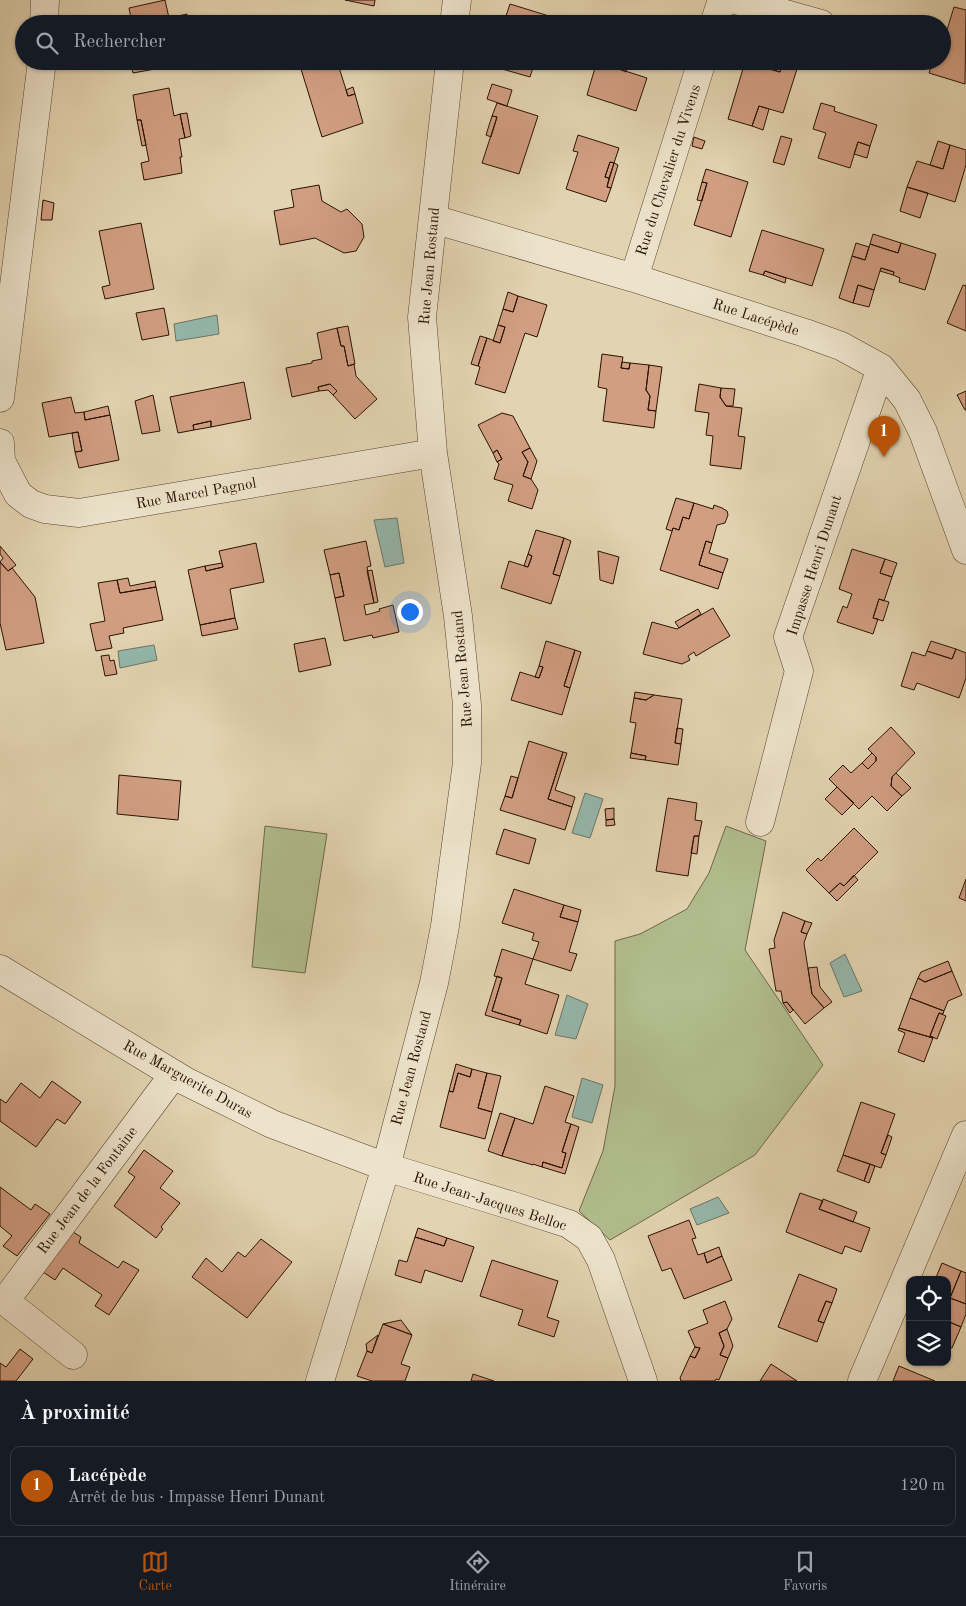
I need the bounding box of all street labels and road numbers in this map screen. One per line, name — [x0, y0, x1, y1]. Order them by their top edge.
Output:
street label: Rue du Chevalier du Vivens — [635, 83, 704, 258]
street label: Rue Jean Rostand — [418, 207, 443, 325]
street label: Rue Lacépède — [710, 297, 801, 340]
street label: Rue Marcel Pagnol — [135, 476, 258, 512]
street label: Impasse Henri Dunant — [786, 493, 845, 638]
street label: Rue Jean Rostand — [451, 609, 476, 728]
street label: Rue Jean Rostand — [390, 1009, 435, 1127]
street label: Rue Marguerite Duras — [120, 1039, 254, 1122]
street label: Rue Jean de la Fontaine — [35, 1124, 141, 1257]
street label: Rue Jean-Jacques Belloc — [411, 1171, 569, 1234]

